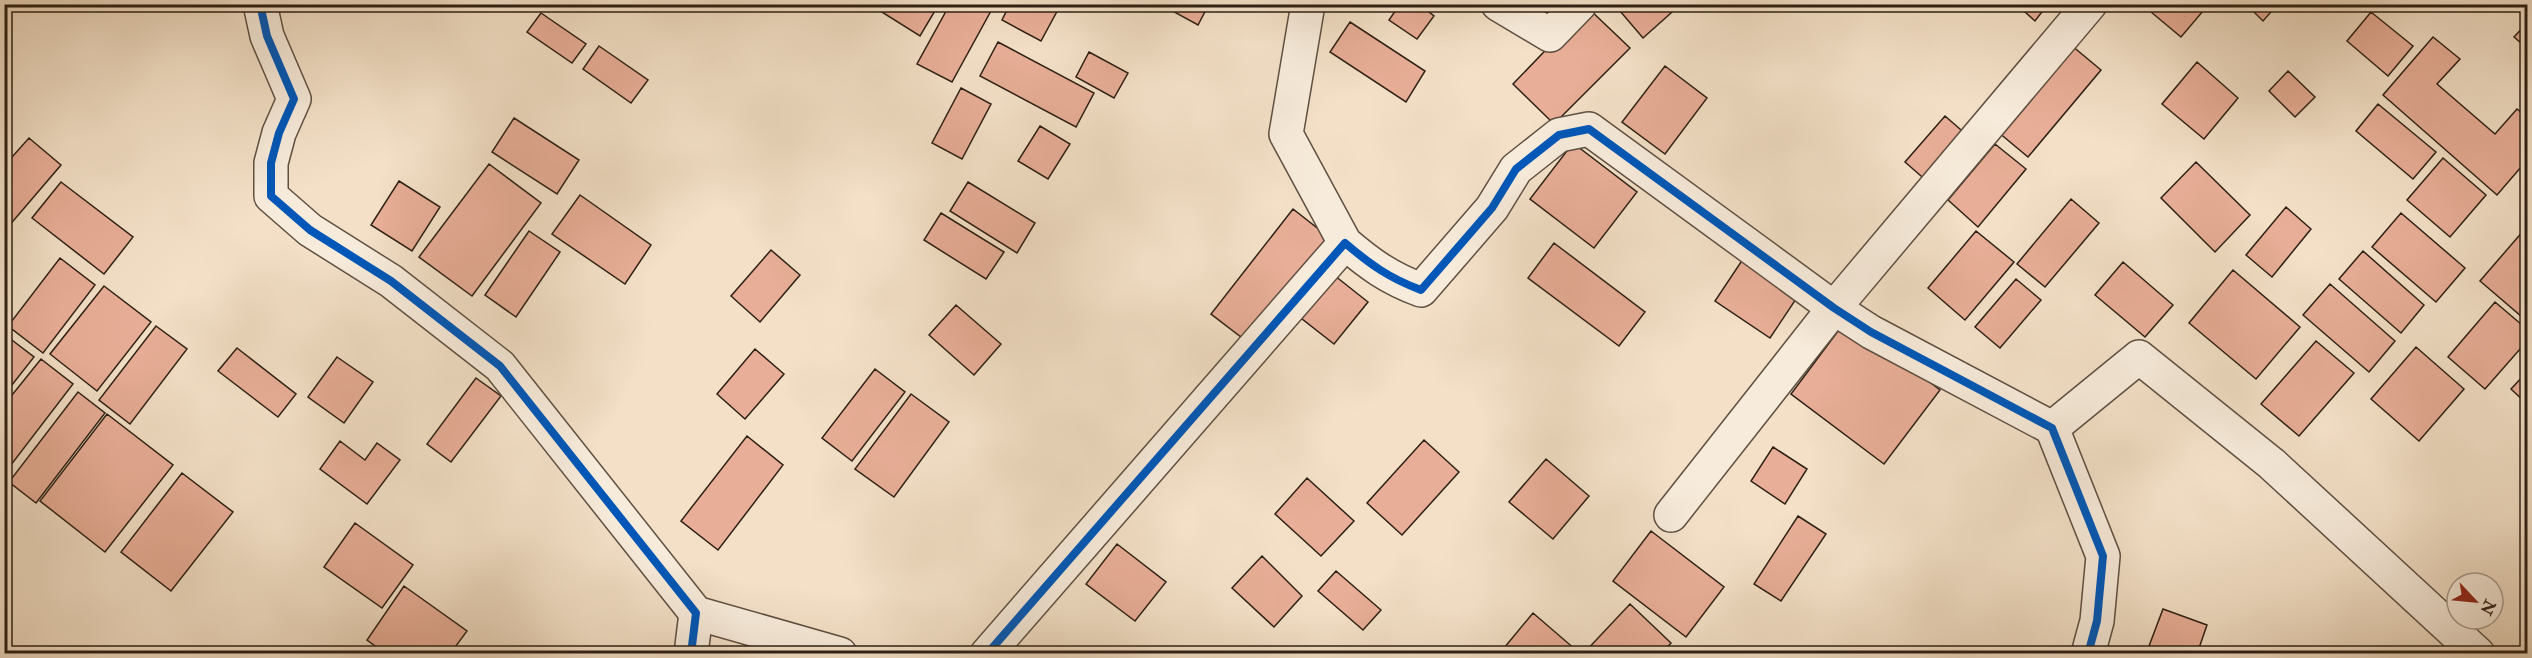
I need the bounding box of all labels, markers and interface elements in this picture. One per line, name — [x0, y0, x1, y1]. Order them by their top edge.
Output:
north arrow — [2445, 571, 2505, 631]
text: N — [2475, 595, 2500, 619]

